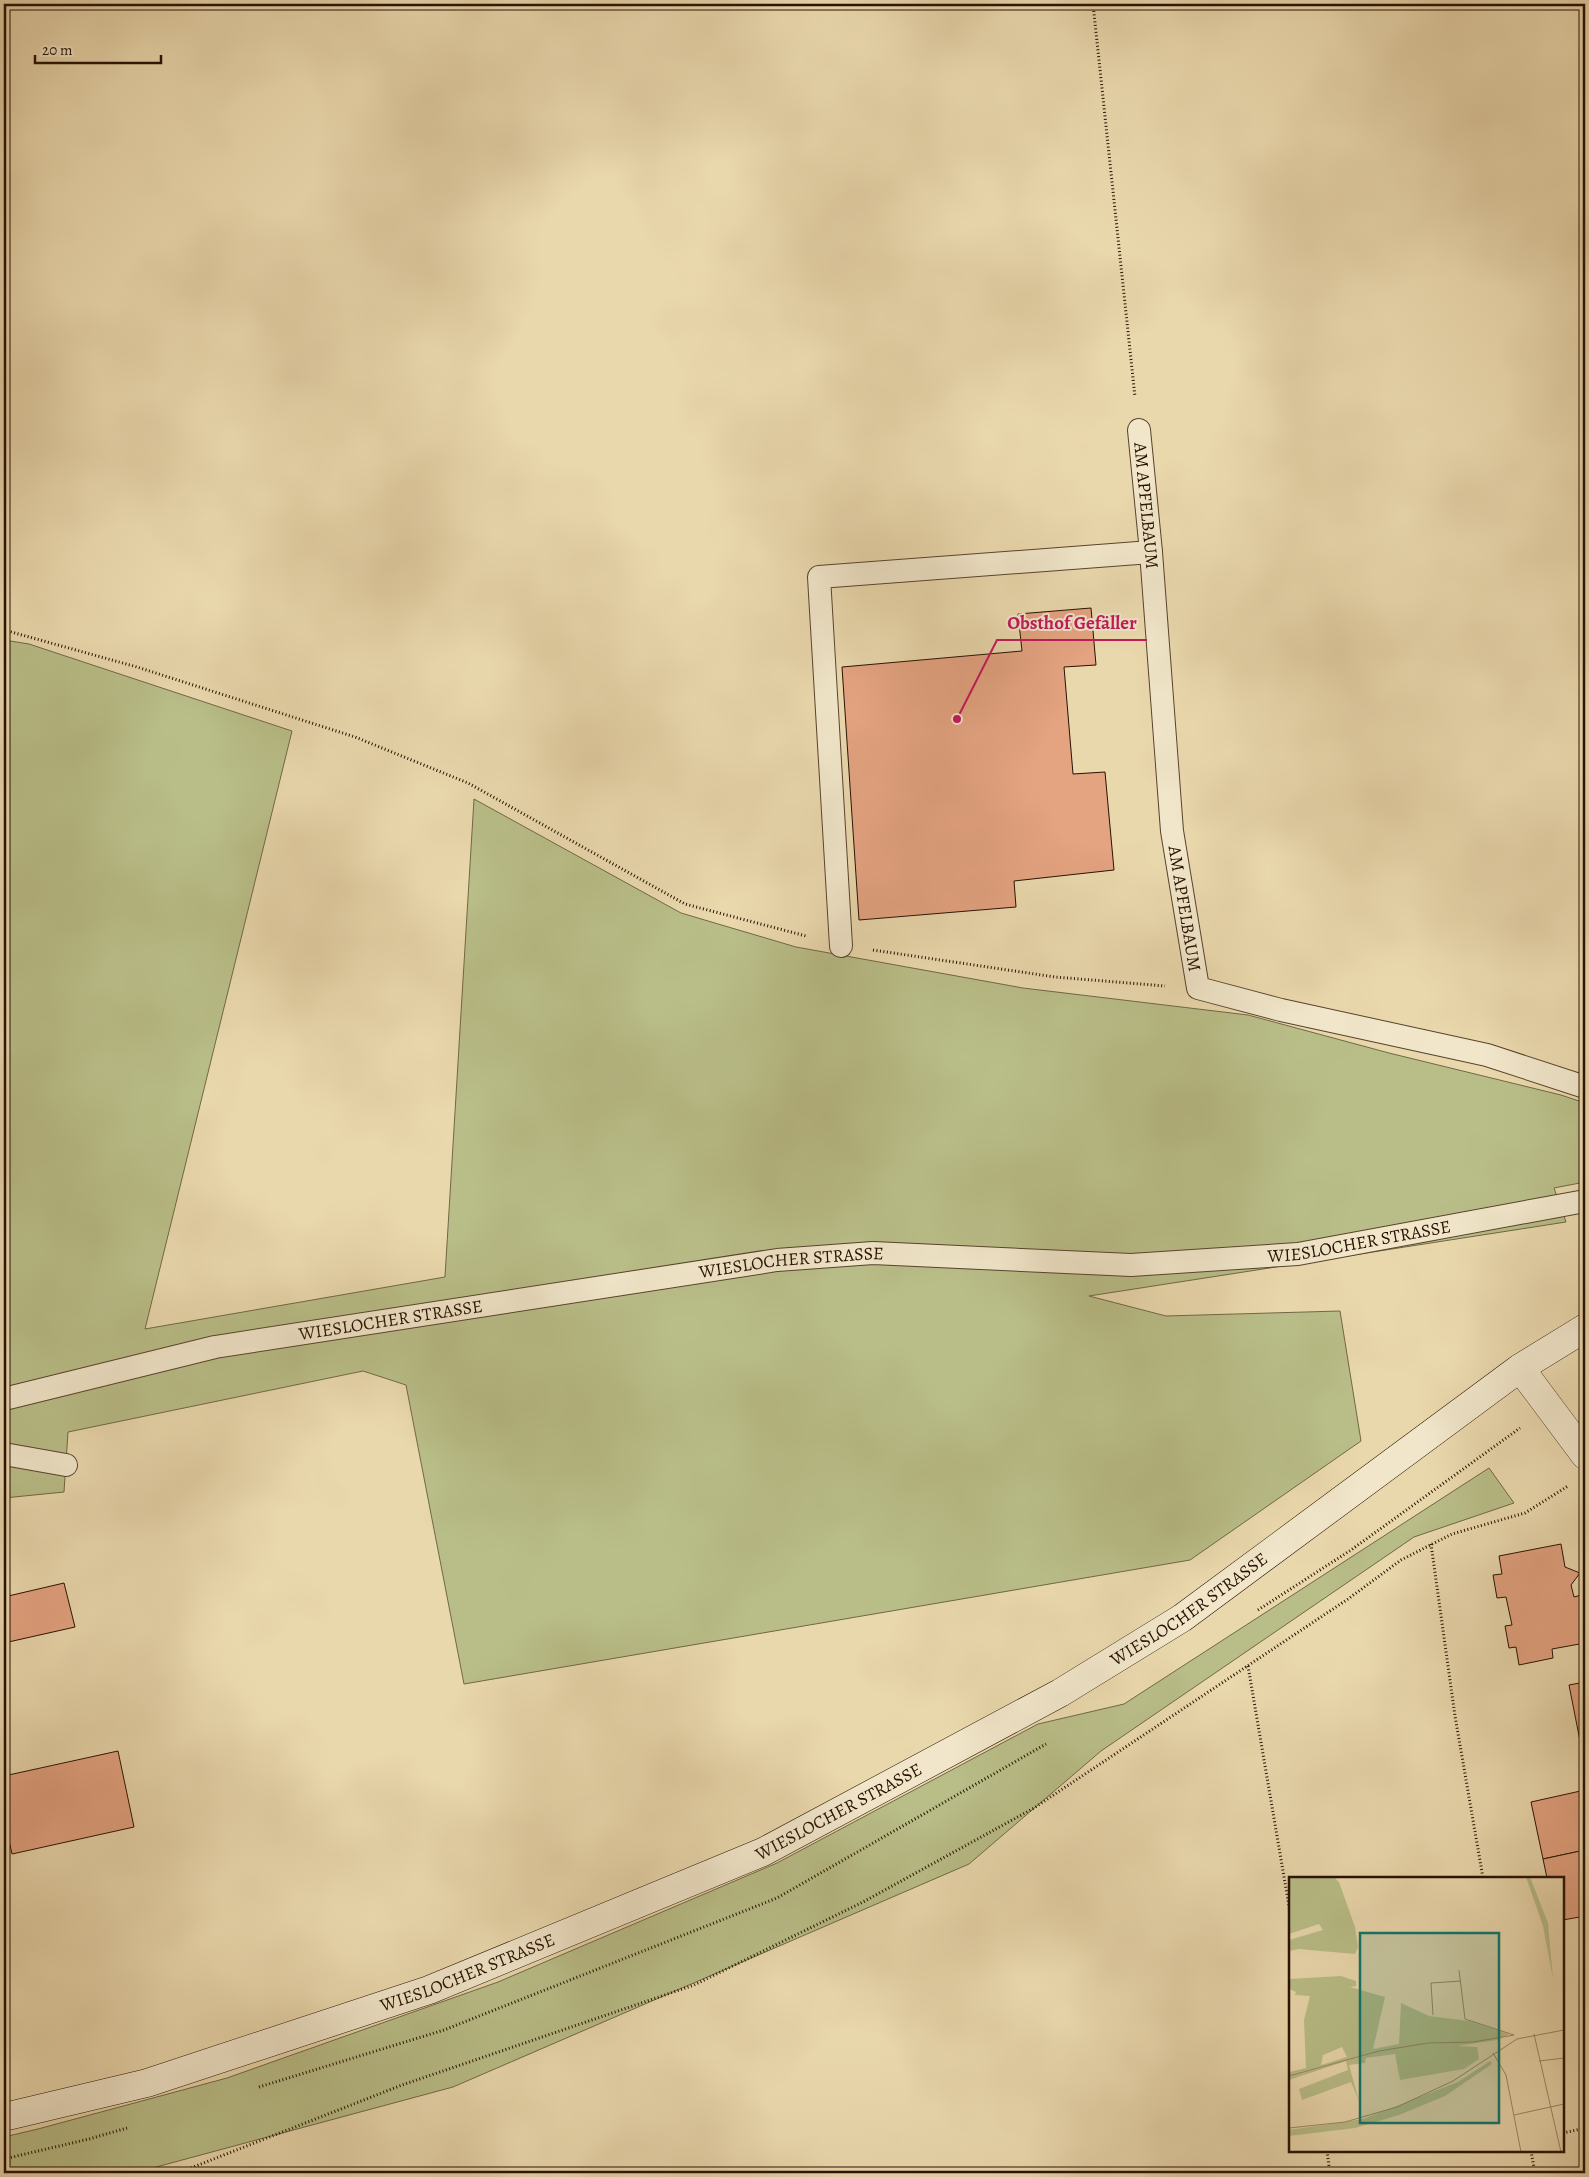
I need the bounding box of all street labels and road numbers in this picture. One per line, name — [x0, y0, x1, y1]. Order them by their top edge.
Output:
street label: AM APFELBAUM — [1128, 440, 1164, 570]
street label: AM APFELBAUM — [1162, 843, 1207, 973]
street label: WIESLOCHER STRASSE — [1265, 1214, 1453, 1268]
street label: WIESLOCHER STRASSE — [696, 1241, 884, 1284]
street label: WIESLOCHER STRASSE — [296, 1294, 484, 1346]
street label: WIESLOCHER STRASSE — [1105, 1547, 1272, 1672]
street label: WIESLOCHER STRASSE — [750, 1757, 926, 1866]
street label: WIESLOCHER STRASSE — [376, 1927, 558, 2018]

